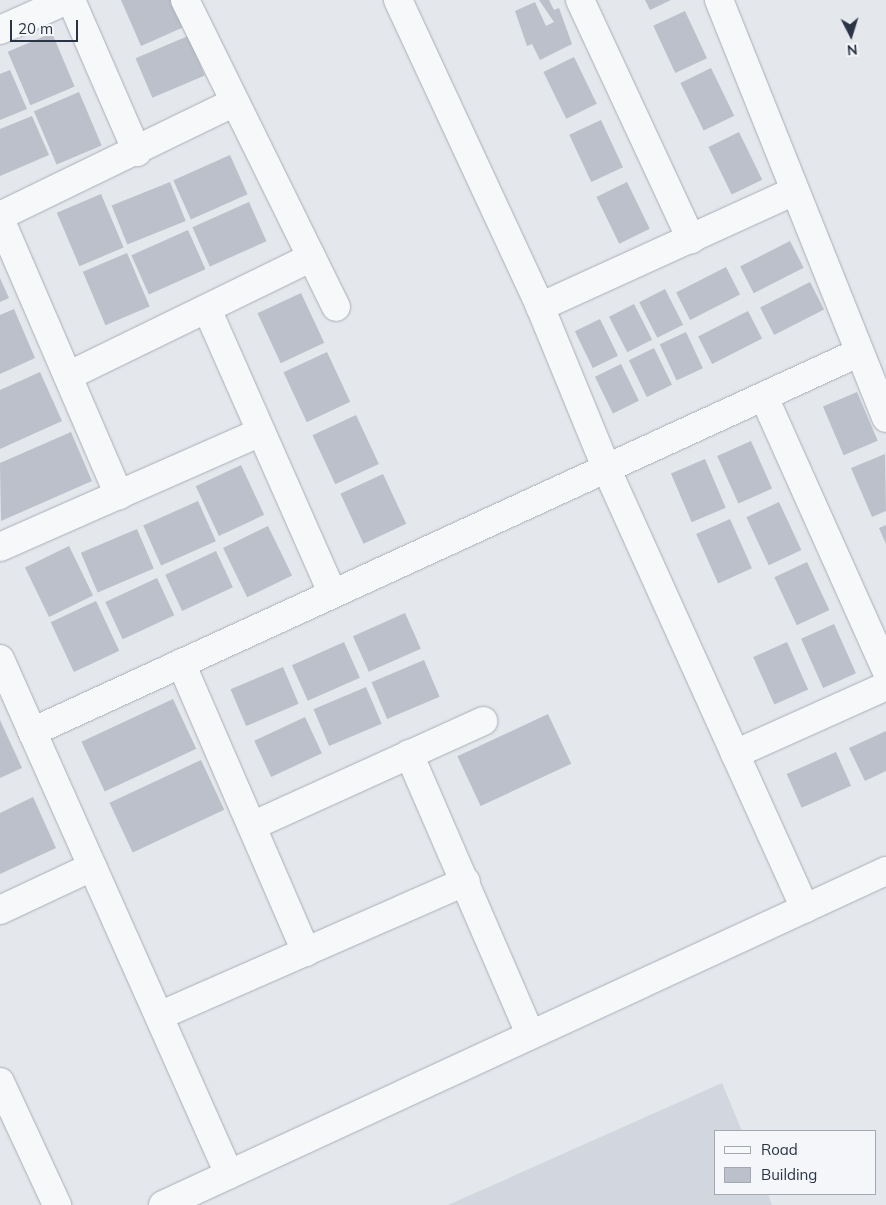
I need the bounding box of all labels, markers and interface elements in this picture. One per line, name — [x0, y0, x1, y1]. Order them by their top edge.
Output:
scale bar — [12, 10, 80, 42]
north arrow — [826, 10, 876, 60]
text: 20 m — [18, 19, 53, 38]
text: N — [846, 41, 858, 59]
legend — [714, 1130, 876, 1195]
text: Road — [761, 1140, 798, 1159]
text: Building — [761, 1165, 817, 1184]

